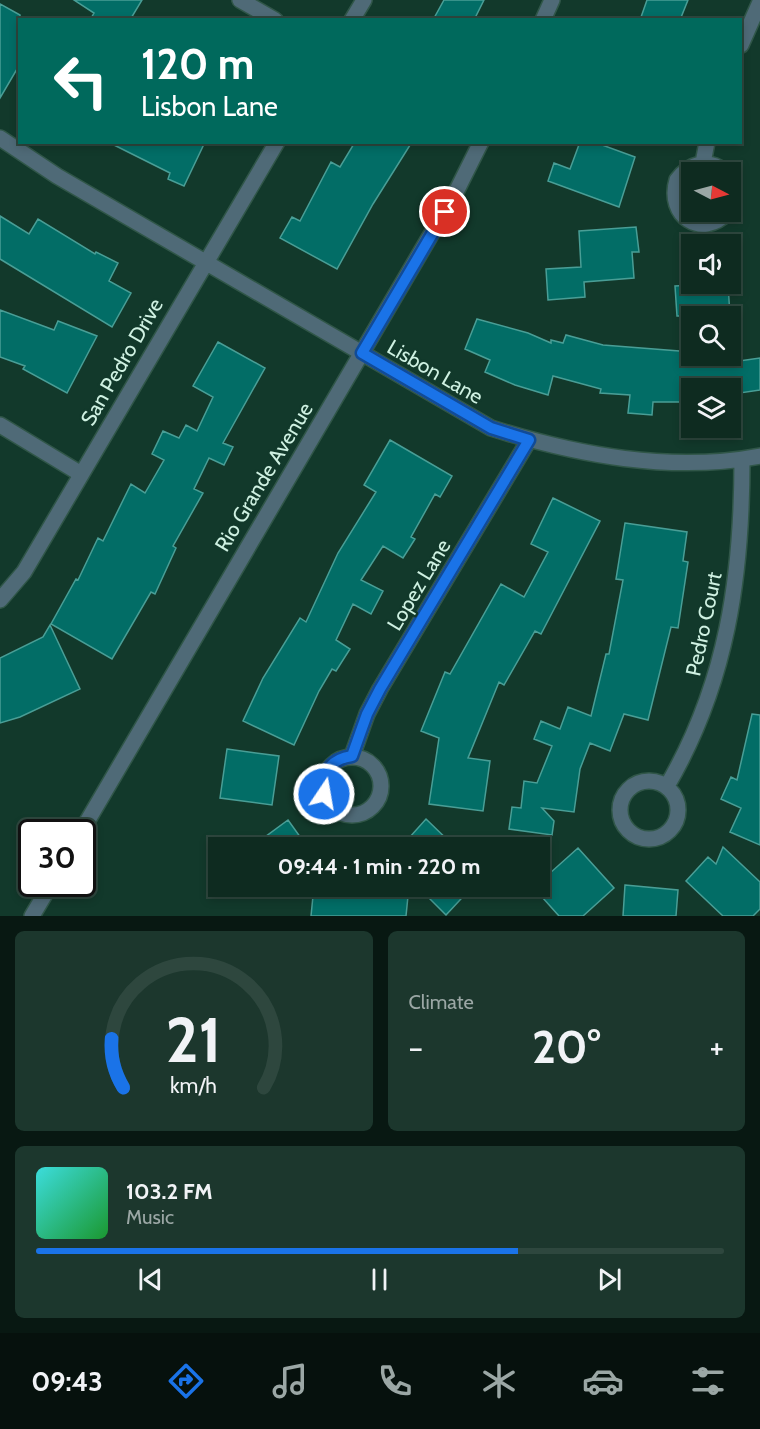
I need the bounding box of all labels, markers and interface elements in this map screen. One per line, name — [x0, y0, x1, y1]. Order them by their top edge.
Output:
text: 120 m — [141, 38, 254, 90]
icon: left — [42, 42, 120, 120]
text: Lisbon Lane — [141, 90, 278, 123]
north arrow — [681, 162, 741, 222]
map controls — [681, 162, 741, 438]
pin — [419, 186, 470, 237]
icon: arrive — [428, 195, 461, 228]
button: sound — [681, 234, 741, 294]
street label: San Pedro Drive — [75, 294, 168, 430]
button: search — [681, 306, 741, 366]
street label: Lisbon Lane — [383, 334, 488, 409]
button: layers — [681, 378, 741, 438]
street label: Rio Grande Avenue — [209, 398, 318, 556]
street label: Lopez Lane — [382, 534, 456, 635]
street label: Pedro Court — [680, 570, 727, 678]
position arrow — [292, 762, 356, 826]
speed limit sign: 30 — [18, 819, 96, 897]
text: 09:44 · 1 min · 220 m — [278, 853, 480, 880]
text: Climate — [409, 990, 474, 1014]
text: 21 — [166, 1002, 222, 1078]
text: 20° — [532, 1020, 601, 1074]
text: − — [409, 1027, 423, 1067]
text: + — [709, 1027, 724, 1067]
text: km/h — [170, 1072, 217, 1098]
text: 103.2 FM — [126, 1178, 213, 1205]
text: Music — [126, 1205, 174, 1229]
icon: previous — [134, 1263, 167, 1296]
icon: pause — [363, 1263, 396, 1296]
icon: next — [593, 1263, 626, 1296]
icon: directions — [165, 1360, 207, 1402]
icon: music — [269, 1360, 311, 1402]
icon: phone — [374, 1360, 416, 1402]
icon: climate — [478, 1360, 520, 1402]
icon: car — [582, 1360, 624, 1402]
icon: filters — [687, 1360, 729, 1402]
text: 09:43 — [31, 1365, 103, 1398]

